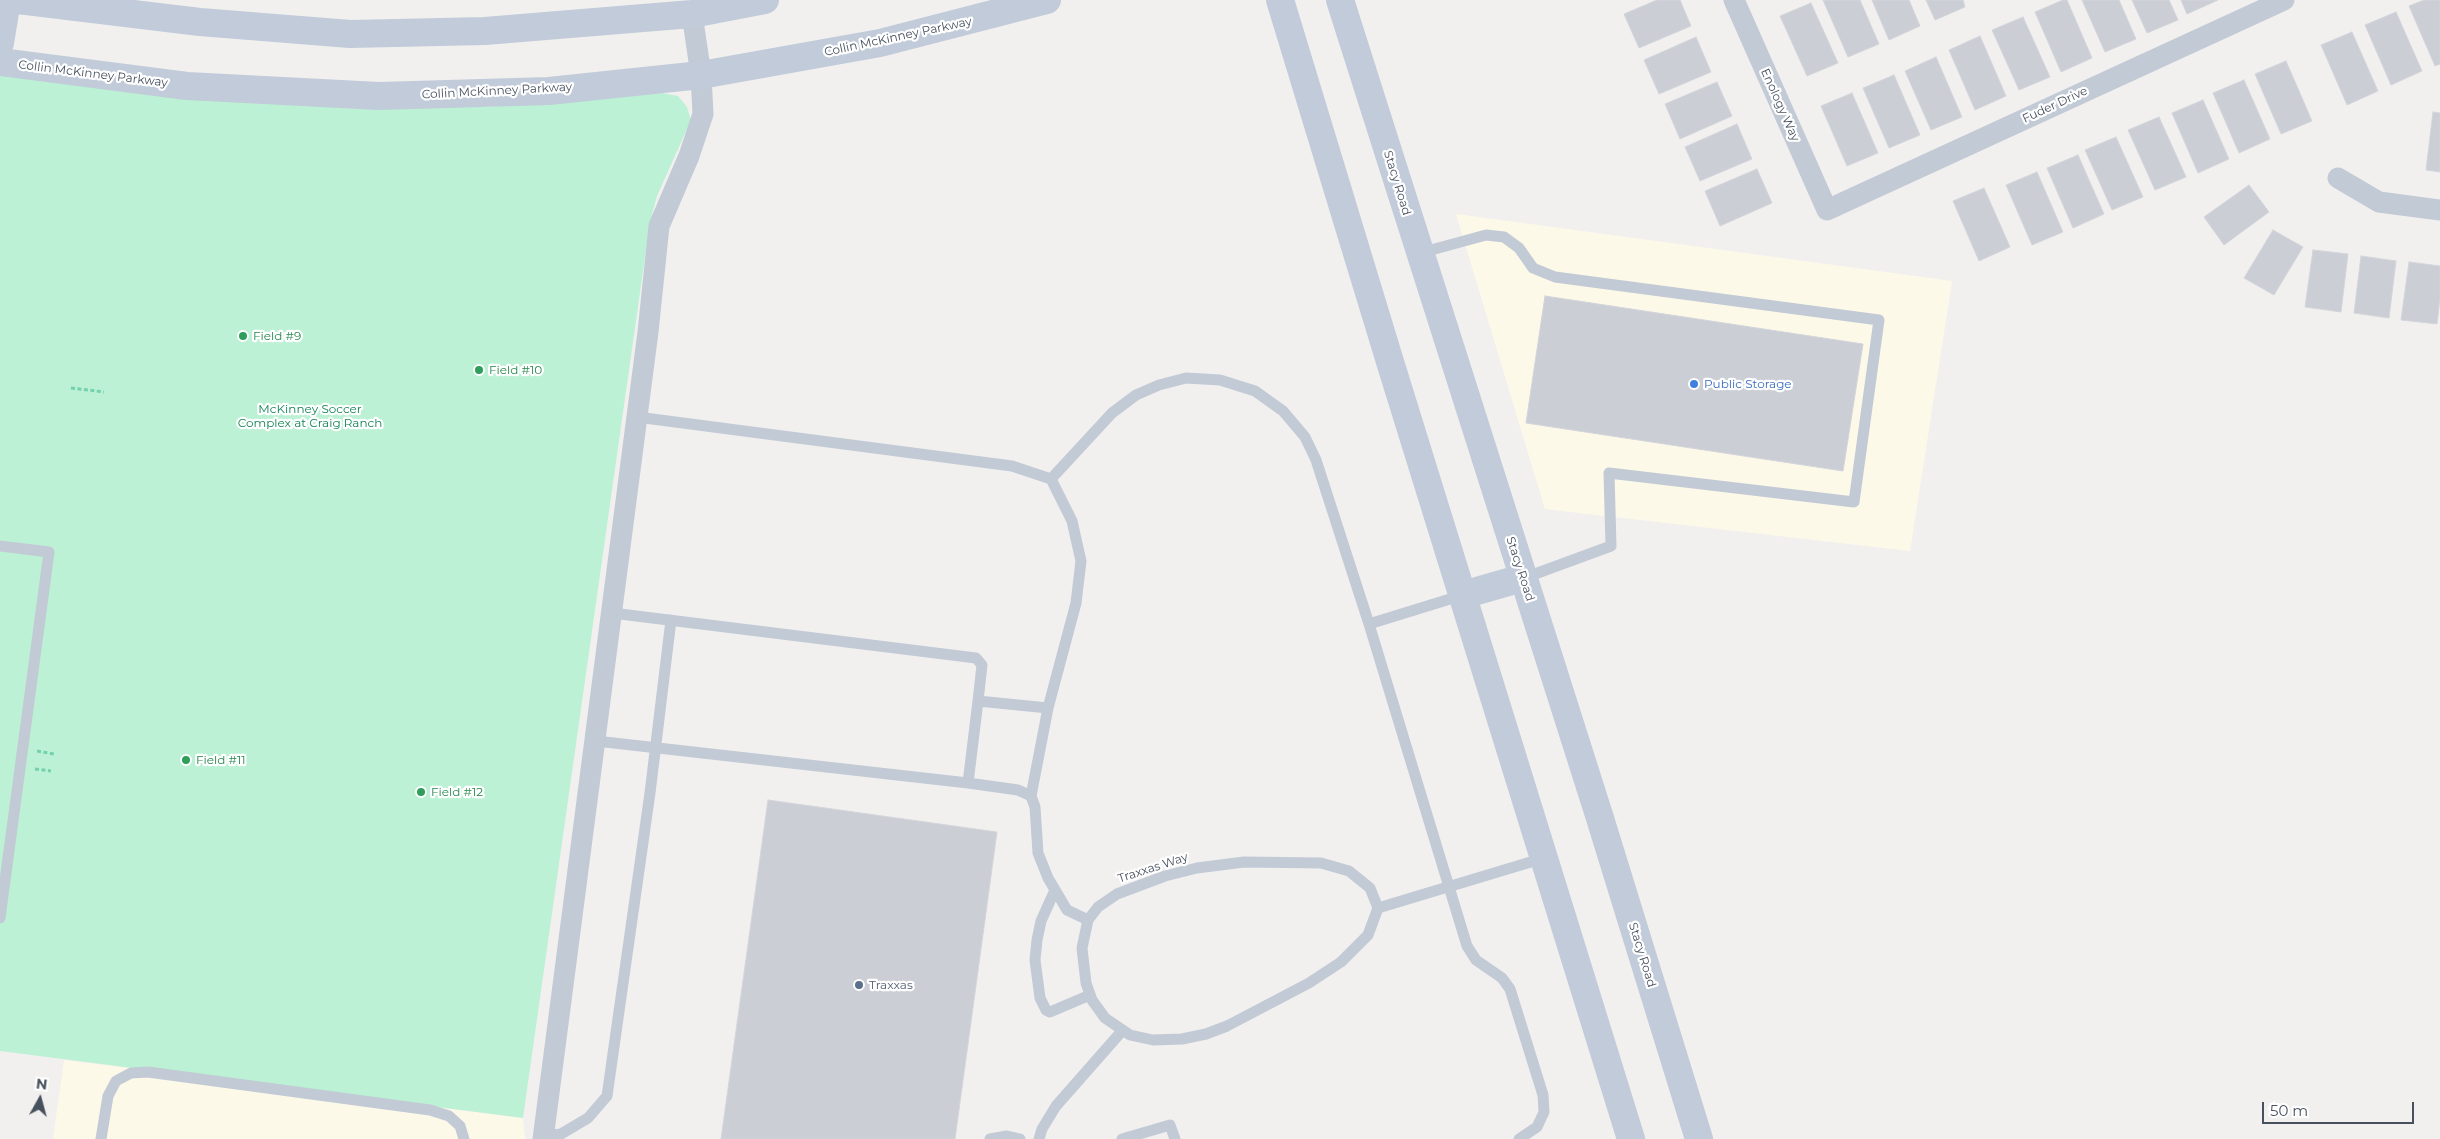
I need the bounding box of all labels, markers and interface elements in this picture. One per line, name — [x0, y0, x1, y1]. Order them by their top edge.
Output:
street label: Collin McKinney Parkway — [823, 14, 973, 60]
street label: Collin McKinney Parkway — [17, 58, 169, 90]
street label: Enology Way — [1758, 66, 1802, 144]
street label: Collin McKinney Parkway — [421, 80, 573, 102]
street label: Fuder Drive — [2020, 84, 2090, 126]
street label: Stacy Road — [1380, 149, 1414, 217]
place label: Field #9 — [253, 329, 301, 343]
marker: Field #9 — [237, 330, 249, 342]
place label: Field #10 — [489, 363, 542, 377]
marker: Field #10 — [473, 364, 485, 376]
place label: Public Storage — [1704, 377, 1792, 391]
marker: Public Storage — [1688, 378, 1700, 390]
park label: McKinney Soccer Complex at Craig Ranch — [238, 402, 382, 430]
street label: Stacy Road — [1503, 535, 1537, 603]
place label: Field #11 — [196, 753, 246, 767]
marker: Field #11 — [180, 754, 192, 766]
place label: Field #12 — [431, 785, 483, 799]
marker: Field #12 — [415, 786, 427, 798]
street label: Traxxas Way — [1116, 850, 1190, 886]
street label: Stacy Road — [1625, 921, 1659, 989]
place label: Traxxas — [869, 978, 913, 992]
marker: Traxxas — [853, 979, 865, 991]
north arrow — [15, 1074, 65, 1124]
text: N — [35, 1074, 49, 1094]
scale bar — [2265, 1092, 2418, 1124]
text: 50 m — [2270, 1101, 2308, 1120]

